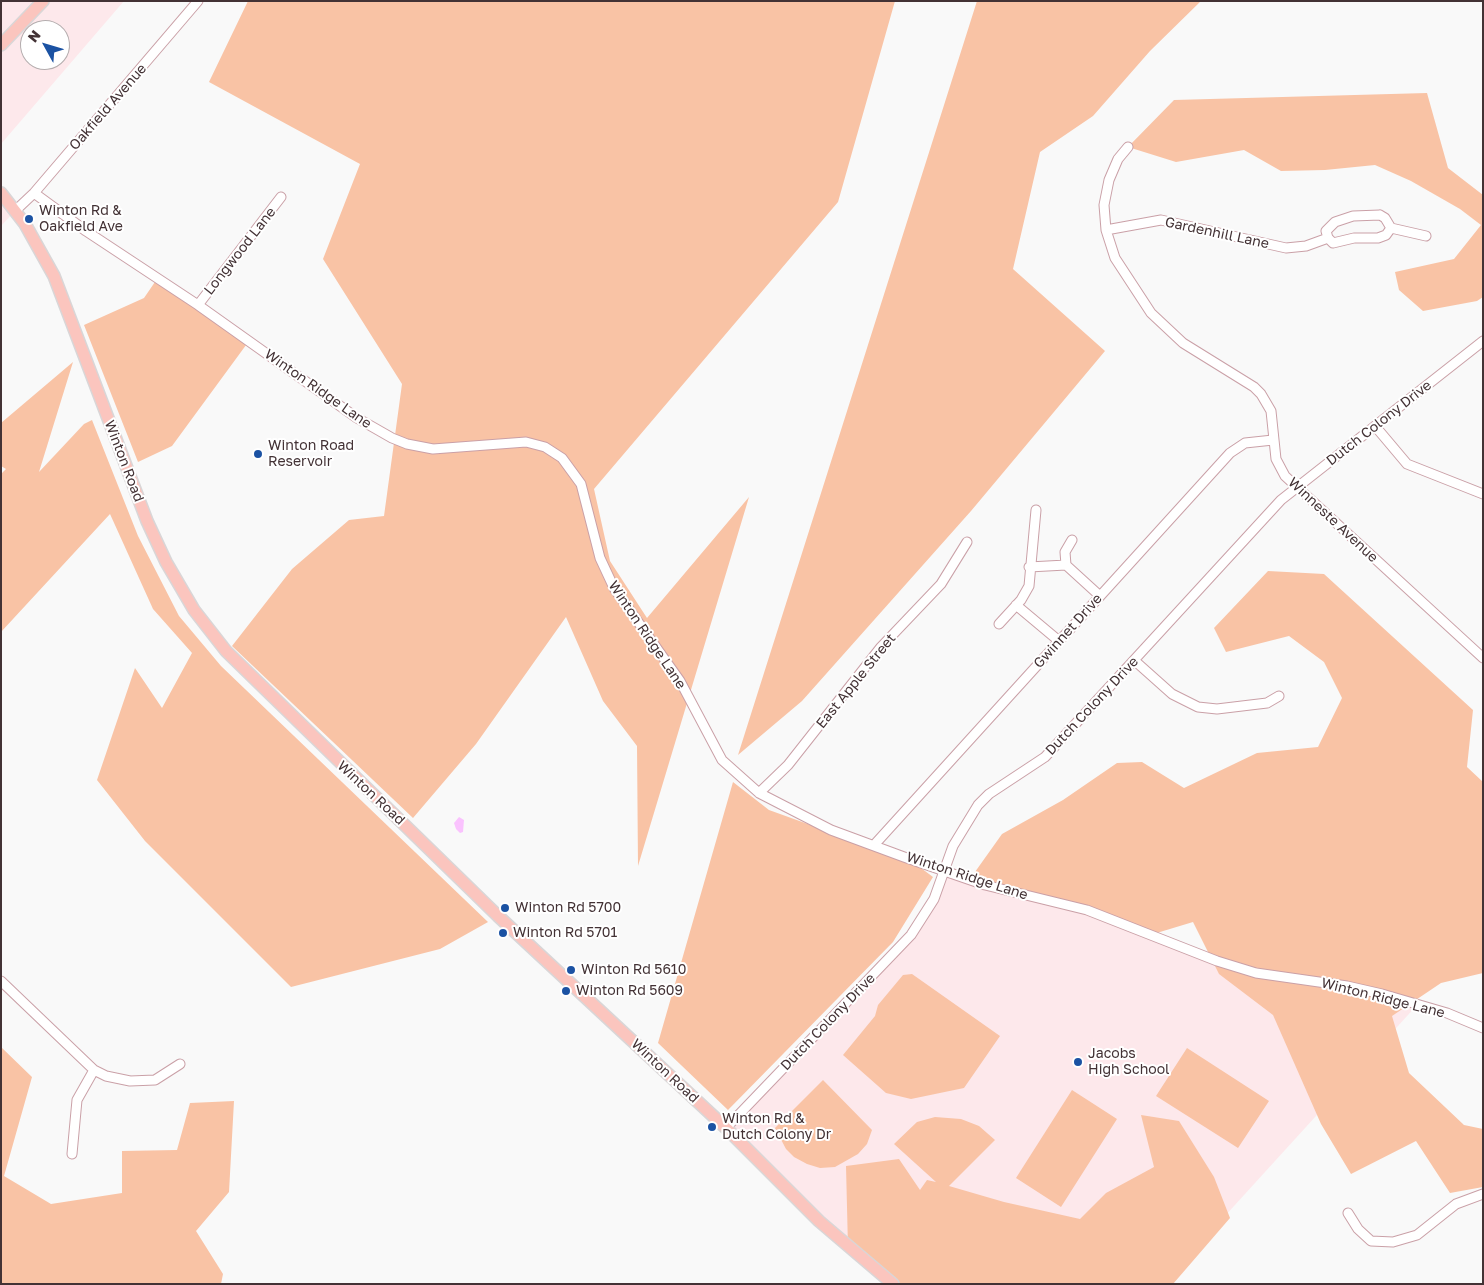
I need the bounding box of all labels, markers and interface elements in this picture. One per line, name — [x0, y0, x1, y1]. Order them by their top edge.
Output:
north arrow — [20, 20, 70, 70]
text: N — [24, 26, 44, 45]
street label: Oakfield Avenue — [66, 60, 150, 154]
place label: Winton Rd & Oakfield Ave — [39, 203, 123, 236]
street label: Longwood Lane — [201, 204, 279, 298]
marker: Winton Rd & Oakfield Ave — [23, 213, 35, 225]
street label: Gardenhill Lane — [1163, 214, 1271, 252]
street label: Winton Ridge Lane — [261, 346, 375, 432]
street label: Dutch Colony Drive — [1323, 377, 1435, 469]
street label: Winton Road — [101, 418, 147, 504]
place label: Winton Road Reservoir — [268, 438, 354, 471]
marker: Winton Road Reservoir — [252, 448, 264, 460]
street label: Winneste Avenue — [1285, 474, 1381, 566]
street label: Winton Ridge Lane — [605, 578, 689, 692]
street label: Gwinnet Drive — [1030, 590, 1106, 672]
street label: East Apple Street — [813, 630, 899, 732]
street label: Dutch Colony Drive — [1042, 653, 1142, 759]
street label: Winton Road — [334, 758, 408, 828]
street label: Winton Ridge Lane — [904, 848, 1030, 904]
place label: Winton Rd 5700 — [515, 900, 621, 916]
marker: Winton Rd 5700 — [499, 902, 511, 914]
place label: Winton Rd 5701 — [513, 925, 617, 941]
marker: Winton Rd 5701 — [497, 927, 509, 939]
place label: Winton Rd 5610 — [581, 962, 686, 978]
marker: Winton Rd 5610 — [565, 964, 577, 976]
street label: Dutch Colony Drive — [777, 970, 879, 1074]
street label: Winton Ridge Lane — [1320, 975, 1446, 1021]
place label: Winton Rd 5609 — [576, 983, 683, 999]
marker: Winton Rd 5609 — [560, 985, 572, 997]
street label: Winton Road — [628, 1036, 702, 1106]
place label: Jacobs High School — [1088, 1046, 1170, 1078]
marker: Jacobs High School — [1072, 1056, 1084, 1068]
place label: Winton Rd & Dutch Colony Dr — [722, 1111, 831, 1144]
marker: Winton Rd & Dutch Colony Dr — [706, 1121, 718, 1133]

